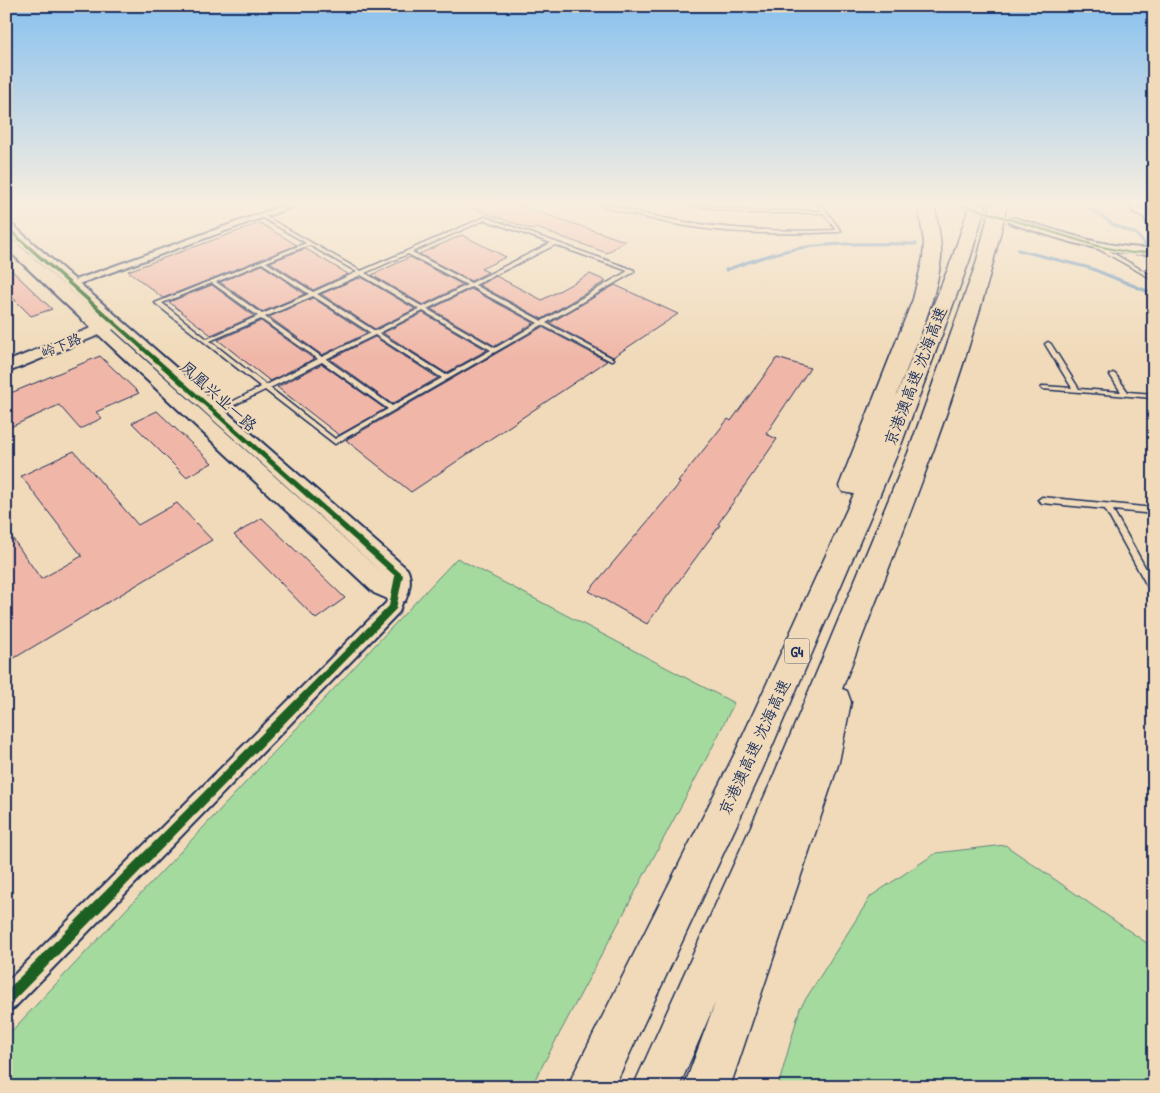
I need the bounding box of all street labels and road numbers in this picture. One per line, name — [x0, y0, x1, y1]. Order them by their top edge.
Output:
street label: 京港澳高速 沈海高速 — [878, 303, 952, 449]
street label: 岭下路 — [38, 328, 84, 362]
street label: 凤凰兴业一路 — [176, 356, 262, 436]
road number: G4 — [784, 638, 810, 664]
street label: 京港澳高速 沈海高速 — [713, 675, 795, 819]

